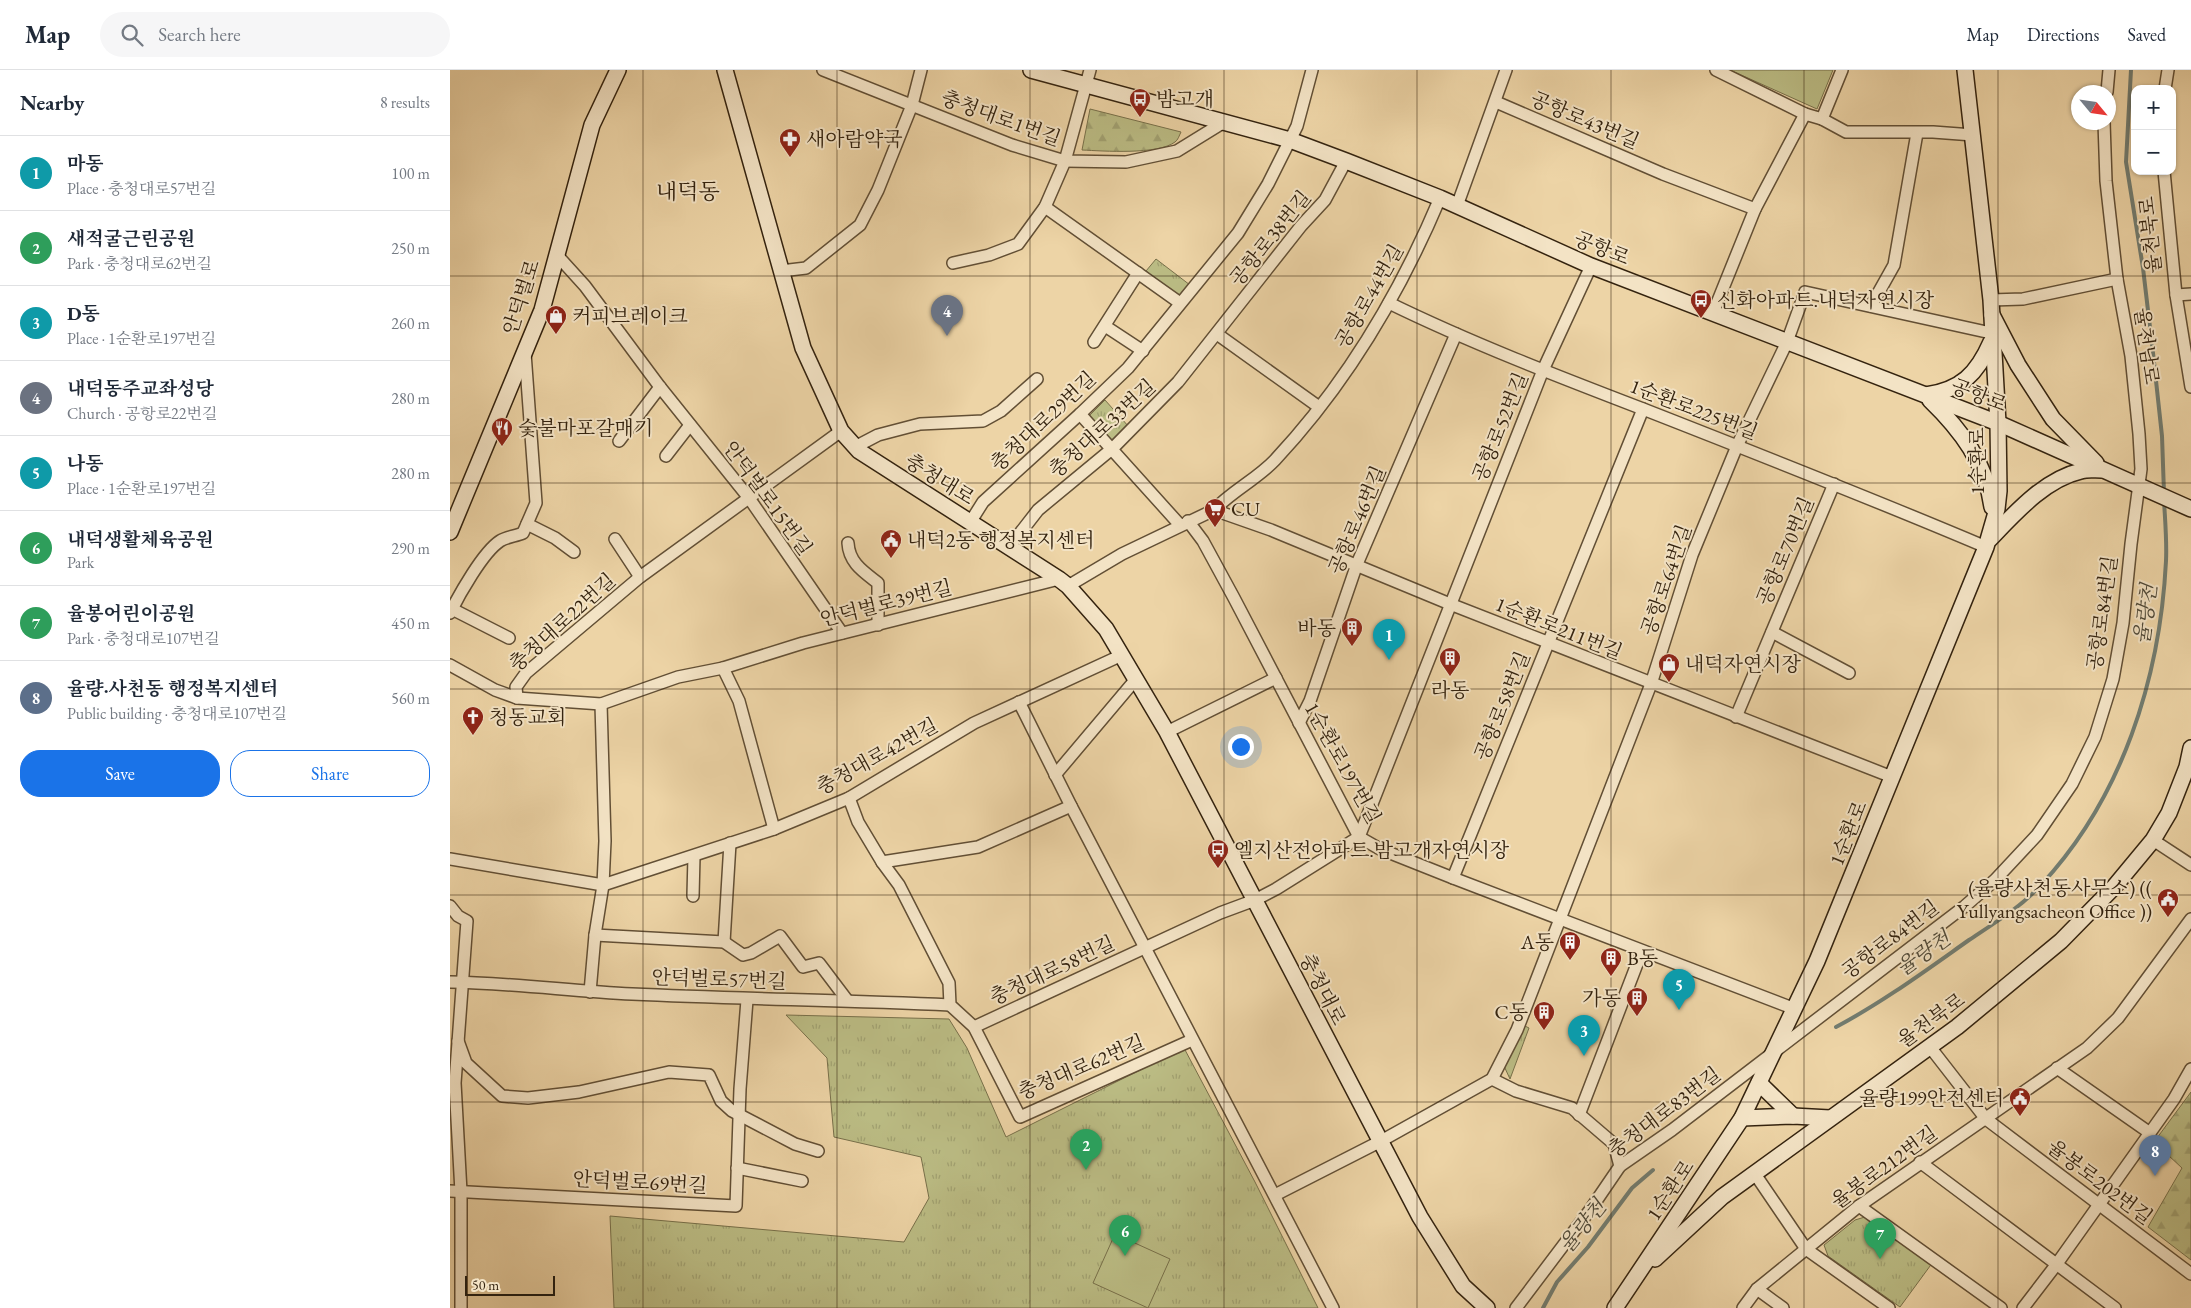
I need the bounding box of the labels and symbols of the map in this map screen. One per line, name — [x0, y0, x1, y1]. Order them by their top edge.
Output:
street label: 충청대로1번길 — [938, 84, 1064, 152]
street label: 공항로43번길 — [1527, 85, 1643, 155]
north arrow — [2071, 85, 2116, 130]
place label: 밤고개 — [1156, 86, 1214, 112]
bus stop icon: 밤고개 — [1128, 87, 1152, 118]
place label: 새아람약국 — [806, 126, 903, 152]
pharmacy icon: 새아람약국 — [778, 127, 802, 158]
district label: 내덕동 — [656, 177, 720, 206]
street label: 공항로38번길 — [1223, 185, 1317, 291]
street label: 율천북로 — [2133, 195, 2167, 275]
street label: 공항로 — [1570, 225, 1634, 271]
street label: 공항로44번길 — [1329, 239, 1409, 353]
street label: 안덕벌로 — [497, 256, 545, 338]
place label: 신화아파트.내덕자연시장 — [1717, 287, 1935, 313]
bus stop icon: 신화아파트.내덕자연시장 — [1689, 288, 1713, 319]
pin: 4 — [931, 295, 963, 336]
place label: 커피브레이크 — [572, 303, 688, 329]
shop icon: 커피브레이크 — [544, 304, 568, 335]
street label: 율천남로 — [2129, 306, 2165, 386]
street label: 충청대로29번길 — [985, 365, 1101, 477]
street label: 공항로52번길 — [1466, 368, 1534, 486]
street label: 공항로 — [1947, 372, 2011, 418]
street label: 충청대로33번길 — [1043, 373, 1161, 483]
street label: 1순환로225번길 — [1626, 373, 1762, 445]
place label: 숯불마포갈매기 — [518, 415, 653, 441]
restaurant icon: 숯불마포갈매기 — [490, 416, 514, 447]
street label: 1순환로 — [1964, 427, 1990, 495]
street label: 안덕벌로15번길 — [718, 436, 818, 560]
street label: 충청대로 — [900, 447, 980, 511]
street label: 공항로46번길 — [1322, 462, 1392, 578]
street label: 공항로70번길 — [1750, 493, 1820, 609]
place label: CU — [1231, 496, 1260, 522]
supermarket icon: CU — [1203, 497, 1227, 528]
street label: 공항로64번길 — [1635, 521, 1697, 639]
place label: 내덕2동 행정복지센터 — [907, 527, 1094, 553]
public building icon: 내덕2동 행정복지센터 — [879, 528, 903, 559]
street label: 공항로84번길 — [2081, 554, 2123, 672]
street label: 충청대로22번길 — [503, 567, 621, 677]
street label: 안덕벌로39번길 — [817, 574, 955, 632]
water label: 율량천 — [2127, 580, 2163, 646]
street label: 1순환로211번길 — [1492, 591, 1626, 665]
place label: 바동 — [1297, 615, 1336, 641]
building icon: 바동 — [1340, 616, 1364, 647]
pin: 1 — [1373, 619, 1405, 660]
building icon: 라동 — [1438, 646, 1462, 677]
street label: 공항로58번길 — [1468, 647, 1536, 765]
place label: 내덕자연시장 — [1685, 651, 1802, 677]
shop icon: 내덕자연시장 — [1657, 652, 1681, 683]
place label: 라동 — [1431, 677, 1469, 703]
street label: 1순환로197번길 — [1299, 698, 1387, 828]
place label: 청동교회 — [489, 704, 566, 730]
church icon: 청동교회 — [461, 705, 485, 736]
street label: 충청대로42번길 — [812, 712, 942, 800]
your location — [1228, 734, 1254, 760]
street label: 1순환로 — [1823, 797, 1873, 869]
place label: 엘지산전아파트.밤고개자연시장 — [1234, 837, 1510, 863]
bus stop icon: 엘지산전아파트.밤고개자연시장 — [1206, 838, 1230, 869]
place label: (율량사천동사무소) (( Yullyangsacheon Office )) — [1957, 875, 2152, 924]
public building icon: (율량사천동사무소) (( Yullyangsacheon Office )) — [2156, 887, 2180, 918]
street label: 공항로84번길 — [1836, 894, 1944, 984]
water label: 율량천 — [1890, 924, 1957, 982]
place label: A동 — [1520, 929, 1554, 955]
street label: 충청대로58번길 — [985, 930, 1119, 1010]
building icon: A동 — [1558, 930, 1582, 961]
place label: B동 — [1627, 945, 1658, 971]
building icon: B동 — [1599, 946, 1623, 977]
street label: 충청대로 — [1294, 949, 1352, 1029]
street label: 안덕벌로57번길 — [651, 964, 787, 994]
pin: 5 — [1663, 969, 1695, 1010]
place label: 가동 — [1582, 985, 1621, 1011]
building icon: 가동 — [1625, 986, 1649, 1017]
street label: 율천북로 — [1892, 987, 1970, 1053]
place label: C동 — [1494, 999, 1528, 1025]
building icon: C동 — [1532, 1000, 1556, 1031]
pin: 3 — [1568, 1015, 1600, 1056]
street label: 충청대로62번길 — [1014, 1029, 1148, 1105]
street label: 충청대로83번길 — [1602, 1061, 1726, 1163]
place label: 율량199안전센터 — [1859, 1085, 2004, 1111]
public building icon: 율량199안전센터 — [2008, 1086, 2032, 1117]
street label: 율봉로212번길 — [1826, 1120, 1942, 1214]
pin: 2 — [1070, 1129, 1102, 1170]
street label: 율봉로202번길 — [2042, 1134, 2158, 1230]
pin: 8 — [2139, 1135, 2171, 1176]
street label: 1순환로 — [1640, 1155, 1700, 1225]
street label: 안덕벌로69번길 — [572, 1165, 708, 1199]
water label: 율량천 — [1552, 1193, 1613, 1258]
pin: 6 — [1109, 1215, 1141, 1256]
pin: 7 — [1864, 1218, 1896, 1259]
scale bar — [465, 1273, 555, 1296]

